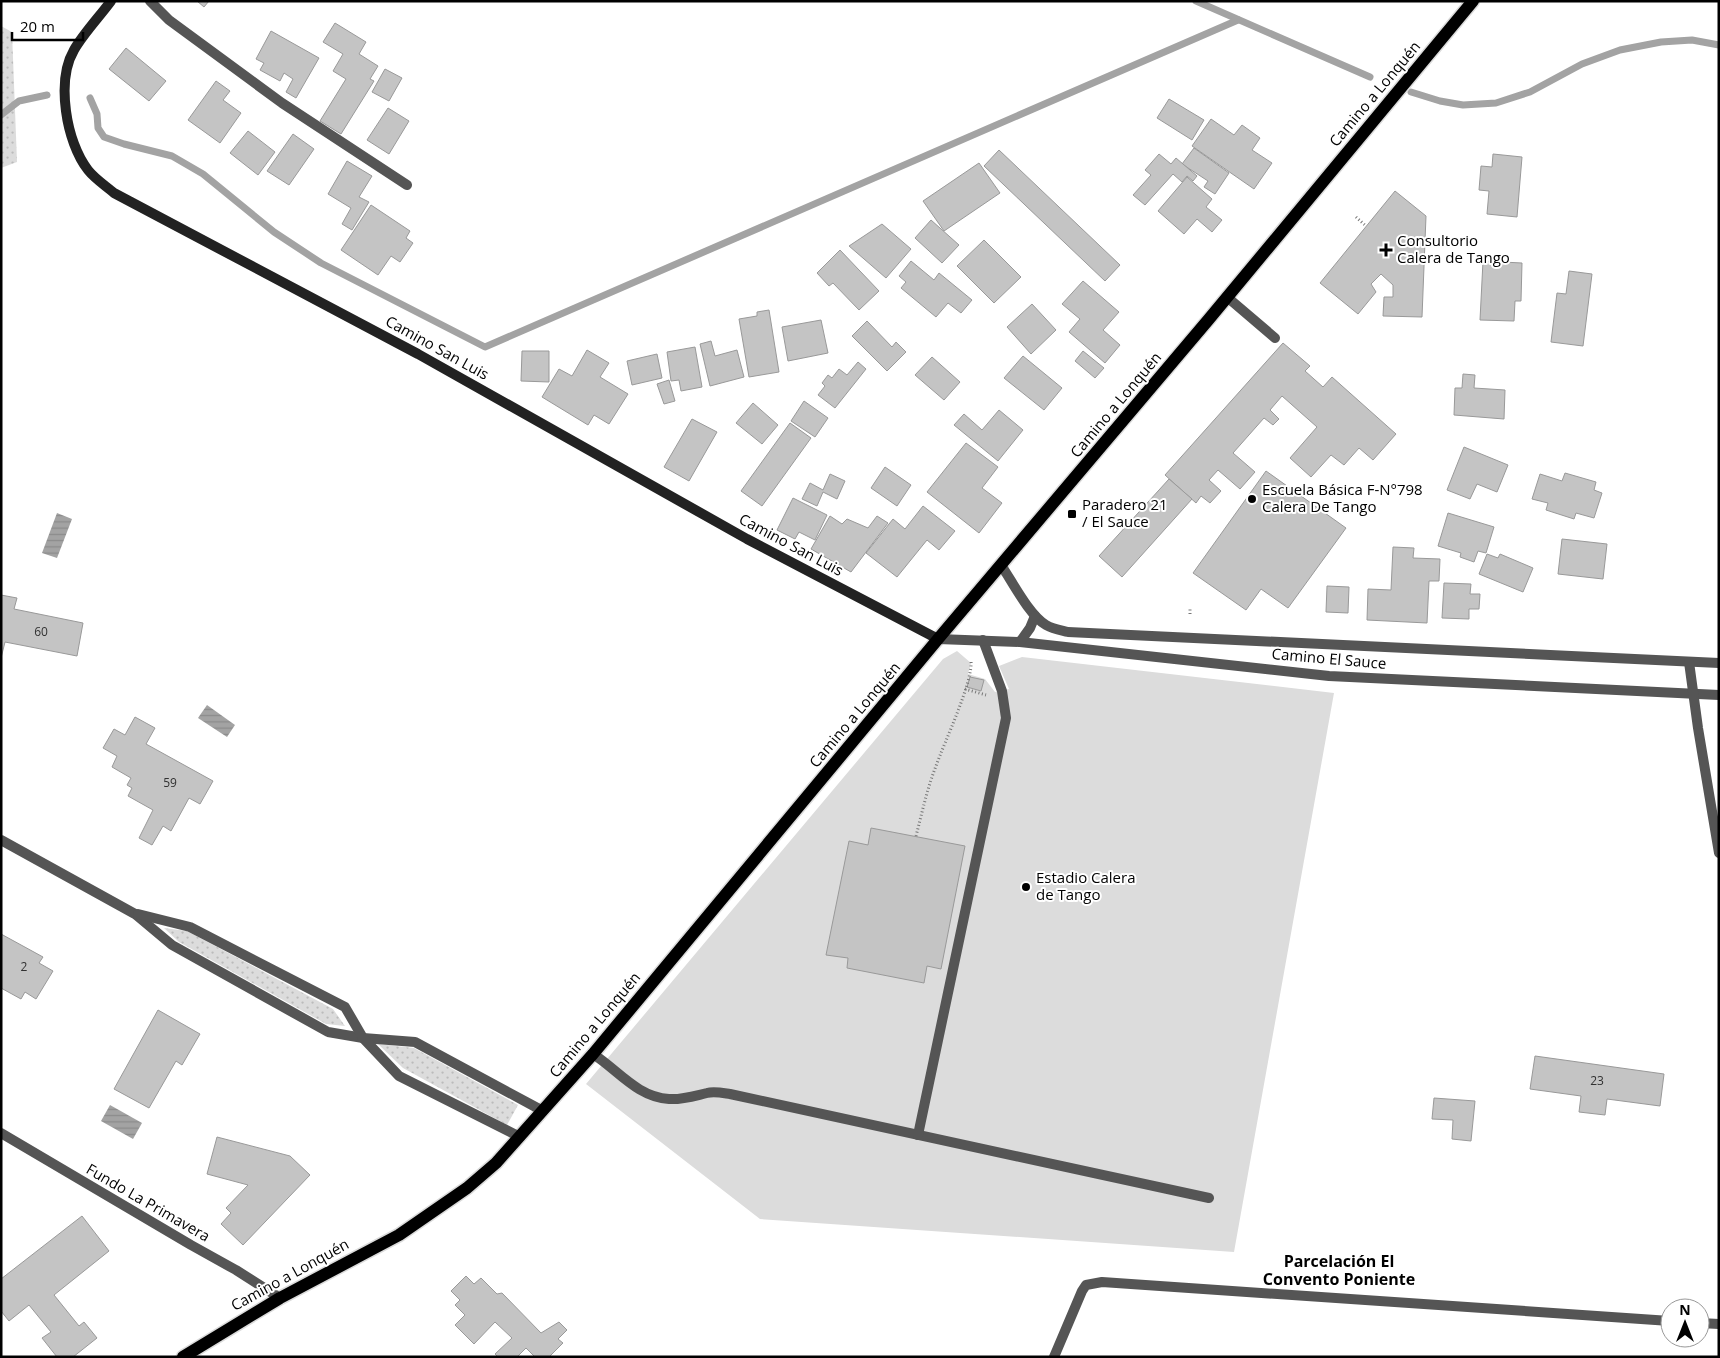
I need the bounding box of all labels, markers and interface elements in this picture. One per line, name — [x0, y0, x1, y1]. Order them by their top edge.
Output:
scale bar — [12, 10, 84, 42]
text: 20 m — [20, 16, 55, 36]
street label: Camino a Lonquén — [1324, 36, 1424, 150]
place label: Consultorio Calera de Tango — [1397, 230, 1510, 267]
marker: Consultorio Calera de Tango — [1379, 243, 1393, 257]
street label: Camino San Luis — [382, 310, 493, 384]
street label: Camino a Lonquén — [1065, 347, 1165, 461]
place label: Escuela Básica F-N°798 Calera De Tango — [1262, 479, 1423, 516]
marker: Escuela Básica F-N°798 Calera De Tango — [1246, 493, 1258, 505]
place label: Paradero 21 / El Sauce — [1082, 494, 1168, 531]
street label: Camino San Luis — [736, 508, 847, 580]
marker: Paradero 21 / El Sauce — [1066, 508, 1078, 520]
house number: 60 — [34, 623, 48, 640]
street label: Camino El Sauce — [1271, 643, 1387, 673]
street label: Camino a Lonquén — [804, 657, 904, 771]
house number: 59 — [163, 774, 177, 791]
place label: Estadio Calera de Tango — [1036, 867, 1136, 904]
marker: Estadio Calera de Tango — [1020, 881, 1032, 893]
house number: 2 — [21, 958, 28, 975]
street label: Camino a Lonquén — [544, 967, 644, 1081]
house number: 23 — [1590, 1072, 1604, 1089]
street label: Fundo La Primavera — [83, 1159, 214, 1246]
street label: Camino a Lonquén — [227, 1233, 352, 1315]
district label: Parcelación El Convento Poniente — [1263, 1250, 1415, 1290]
north arrow — [1660, 1298, 1710, 1348]
text: N — [1679, 1300, 1691, 1319]

